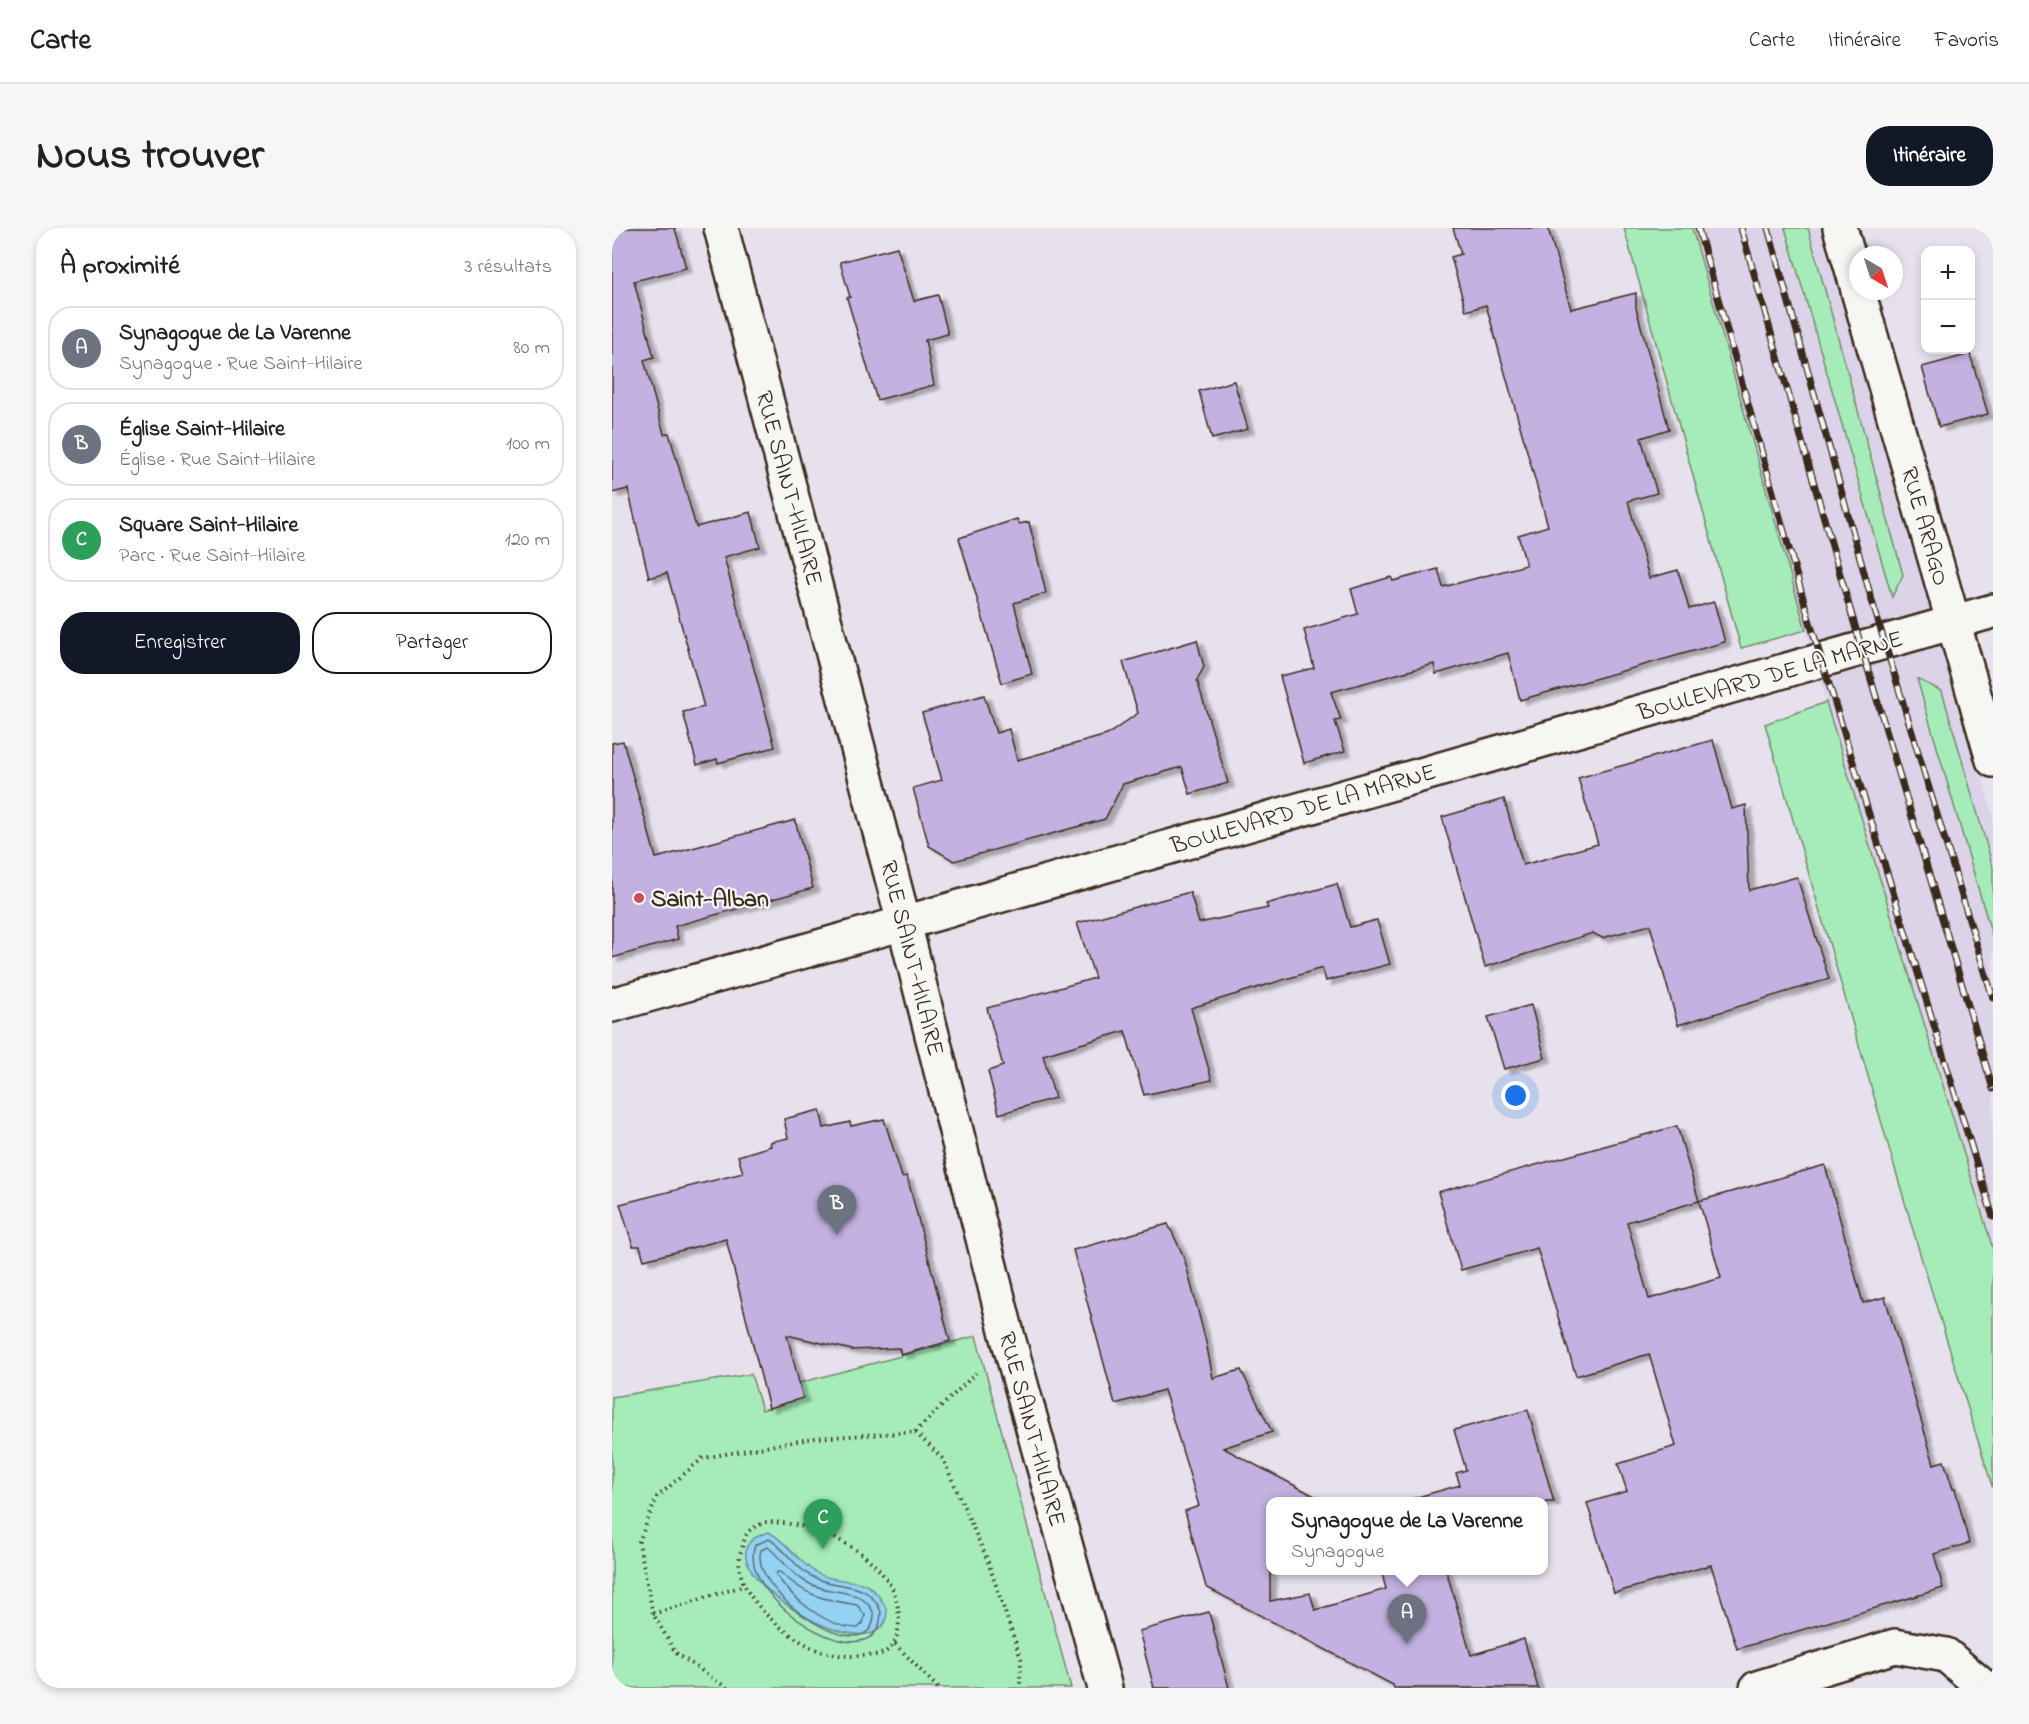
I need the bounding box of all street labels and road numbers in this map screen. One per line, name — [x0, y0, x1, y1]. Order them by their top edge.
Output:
street label: RUE SAINT-HILAIRE — [745, 387, 830, 590]
street label: RUE ARAGO — [1890, 463, 1957, 590]
street label: BOULEVARD DE LA MARNE — [1633, 623, 1908, 732]
street label: BOULEVARD DE LA MARNE — [1166, 756, 1441, 865]
street label: RUE SAINT-HILAIRE — [869, 857, 952, 1060]
street label: RUE SAINT-HILAIRE — [988, 1328, 1073, 1531]

